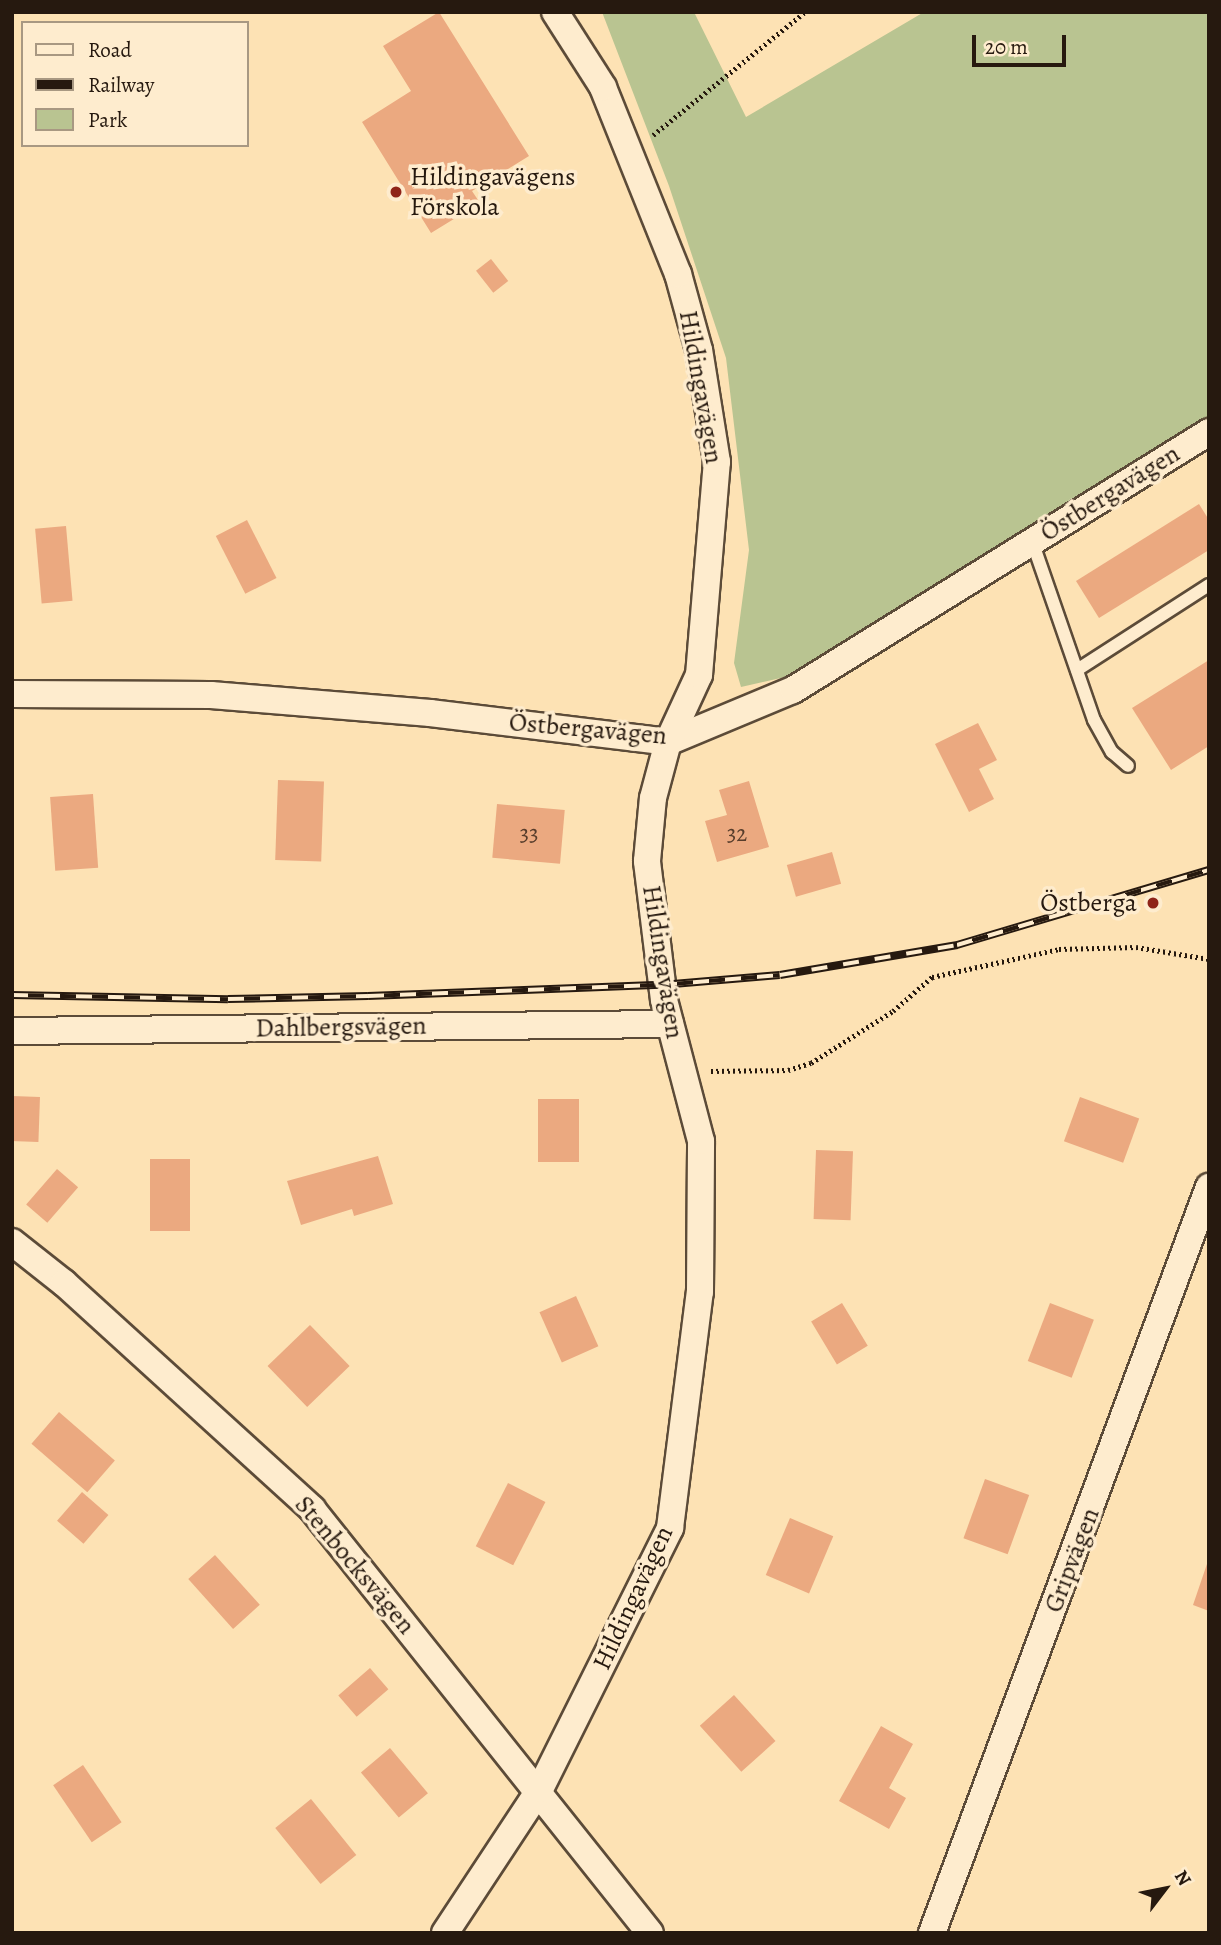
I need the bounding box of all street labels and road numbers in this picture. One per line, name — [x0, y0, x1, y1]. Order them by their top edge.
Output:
street label: Hildingavägen — [672, 308, 730, 466]
street label: Östbergavägen — [1035, 438, 1185, 548]
street label: Östbergavägen — [508, 707, 668, 751]
street label: Hildingavägen — [635, 883, 691, 1041]
street label: Dahlbergsvägen — [255, 1010, 427, 1044]
street label: Stenbocksvägen — [288, 1489, 422, 1641]
street label: Gripvägen — [1038, 1503, 1106, 1617]
street label: Hildingavägen — [586, 1521, 680, 1675]

